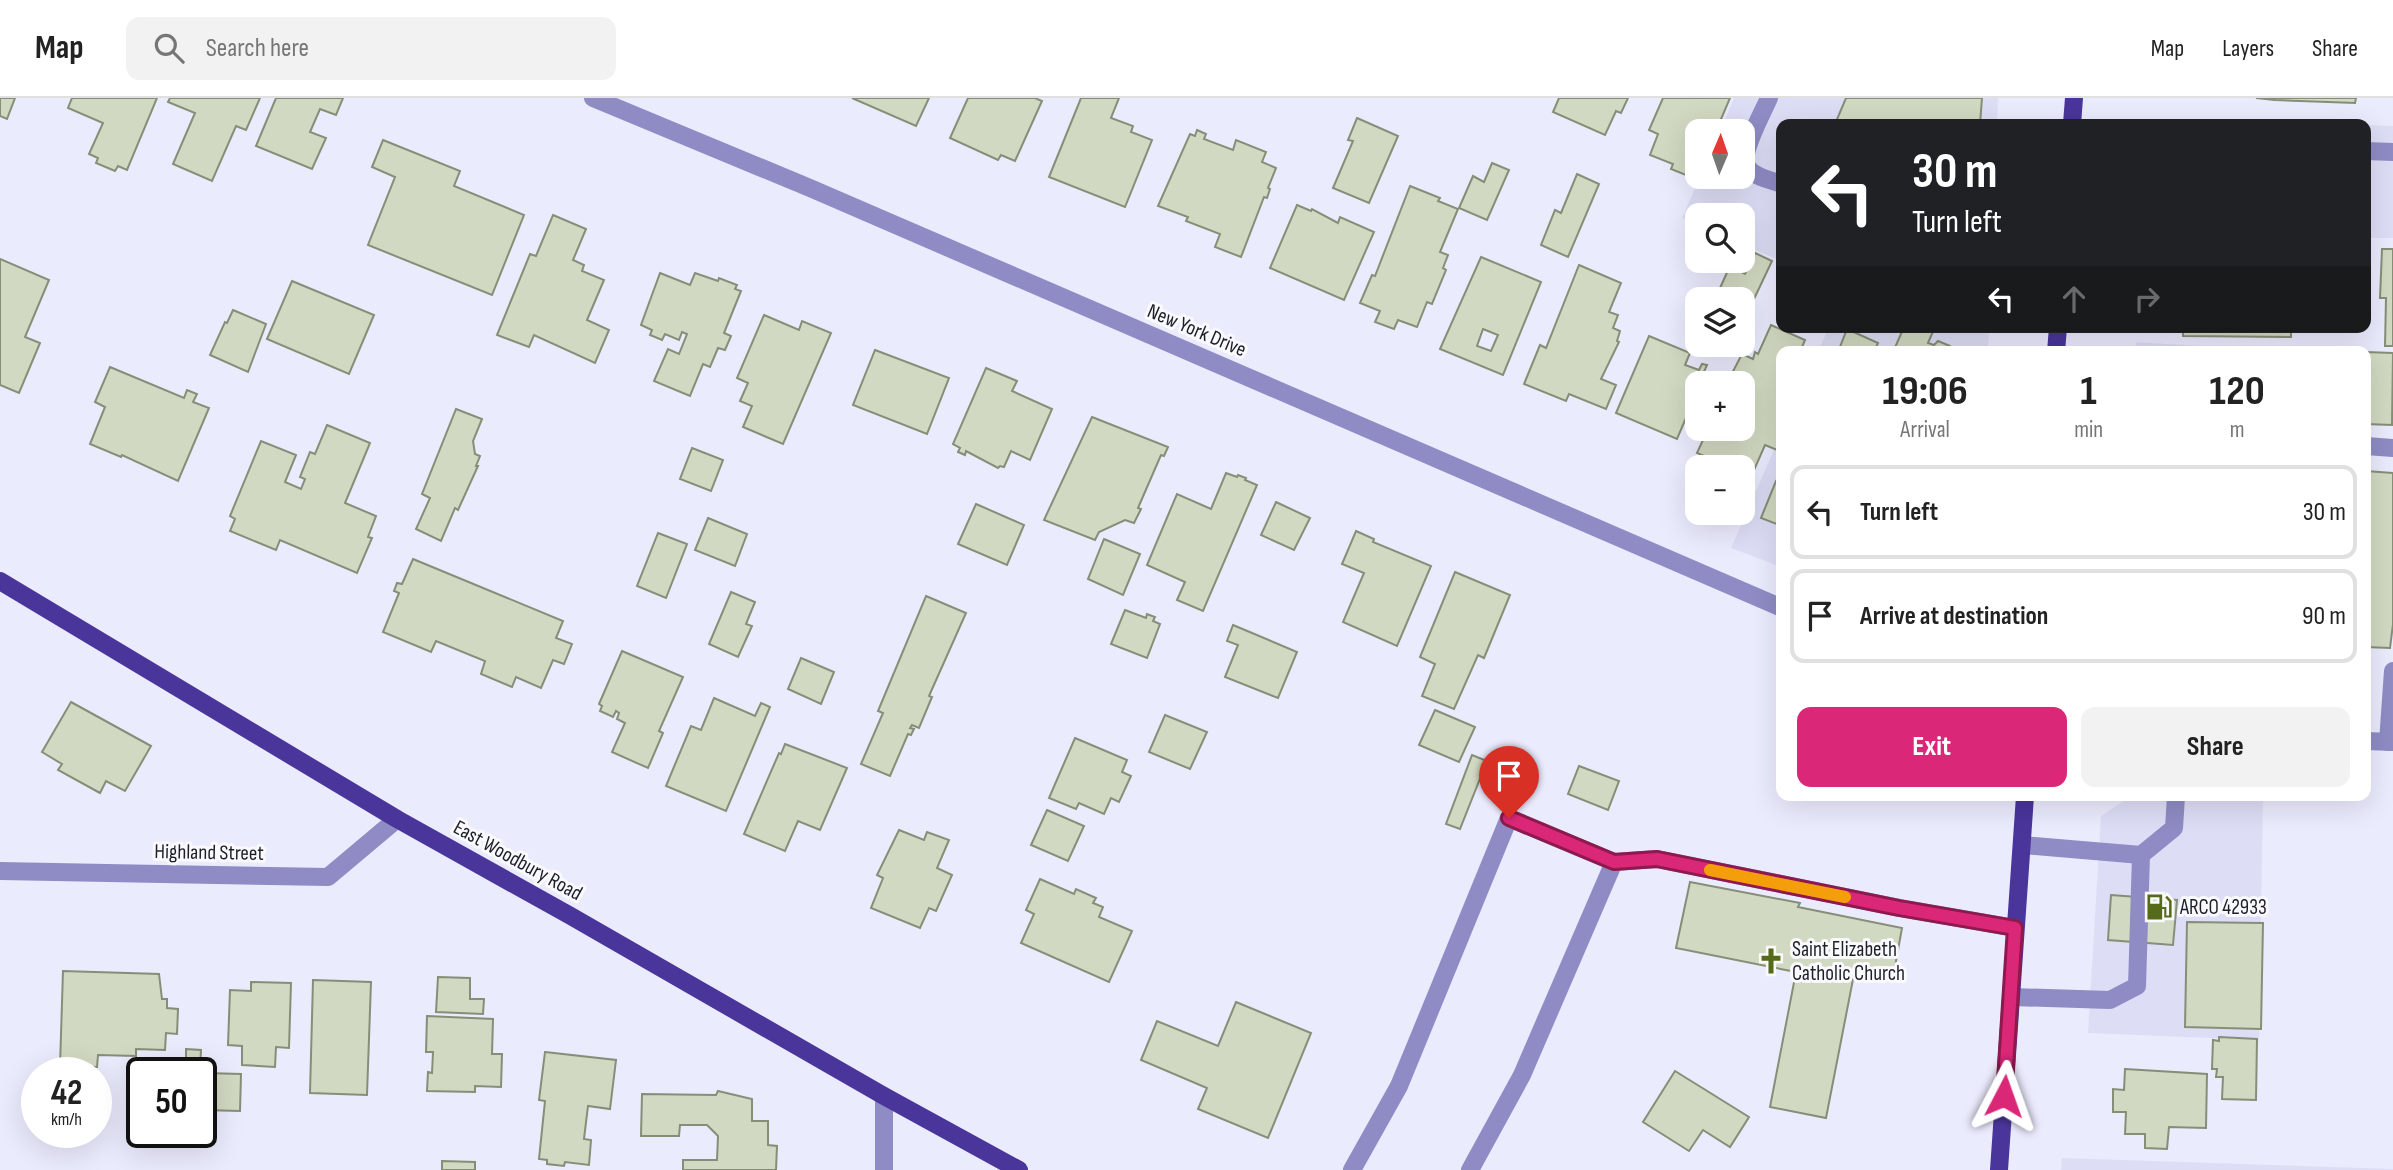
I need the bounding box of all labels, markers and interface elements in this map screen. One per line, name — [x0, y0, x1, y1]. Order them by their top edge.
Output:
search box — [126, 17, 616, 80]
text: Map — [35, 28, 84, 68]
icon: search — [150, 29, 188, 67]
text: Search here — [206, 33, 309, 64]
text: Map — [2151, 34, 2184, 63]
text: Layers — [2222, 34, 2274, 63]
text: Share — [2312, 34, 2358, 63]
north arrow — [1685, 119, 1755, 189]
map controls — [1685, 119, 1755, 525]
text: 30 m — [1912, 143, 1997, 202]
icon: left — [1797, 147, 1888, 238]
button: search — [1685, 203, 1755, 273]
text: Turn left — [1912, 203, 2002, 242]
icon: left — [1982, 280, 2020, 318]
icon: ahead — [2055, 280, 2093, 318]
icon: right — [2128, 280, 2166, 318]
button: layers — [1685, 287, 1755, 357]
street label: New York Drive — [1144, 299, 1250, 362]
text: 19:06 — [1882, 366, 1968, 417]
text: 1 — [2080, 366, 2097, 417]
text: 120 — [2209, 366, 2265, 417]
button: + — [1685, 371, 1755, 441]
text: Arrival — [1900, 416, 1950, 444]
text: min — [2074, 416, 2103, 444]
text: m — [2230, 416, 2244, 444]
button: − — [1685, 455, 1755, 525]
icon: left — [1801, 493, 1839, 531]
text: Turn left — [1860, 497, 1938, 528]
text: 30 m — [2303, 497, 2346, 528]
icon: arrive — [1801, 597, 1839, 635]
text: Arrive at destination — [1860, 601, 2048, 632]
text: 90 m — [2302, 601, 2346, 632]
button: Exit — [1797, 707, 2067, 787]
button: Share — [2081, 707, 2350, 787]
pin — [1479, 746, 1539, 818]
icon: arrive — [1490, 757, 1528, 795]
street label: East Woodbury Road — [449, 815, 586, 906]
street label: Highland Street — [154, 839, 264, 866]
fuel station icon: ARCO 42933 — [2144, 892, 2174, 922]
place label: ARCO 42933 — [2179, 895, 2267, 920]
place label: Saint Elizabeth Catholic Church — [1792, 937, 1905, 986]
church icon: Saint Elizabeth Catholic Church — [1756, 946, 1786, 976]
speed limit sign: 50 — [126, 1057, 217, 1148]
position arrow — [1967, 1059, 2041, 1133]
text: 42 — [51, 1072, 82, 1115]
text: km/h — [51, 1109, 82, 1130]

